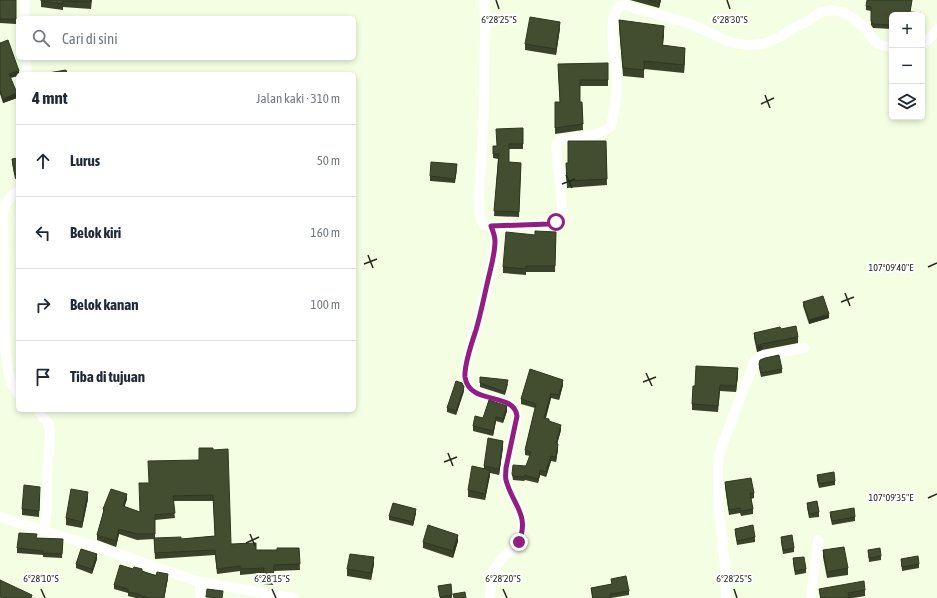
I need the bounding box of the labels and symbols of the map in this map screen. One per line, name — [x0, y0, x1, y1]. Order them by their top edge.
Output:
text: 6°28'25"S — [481, 14, 517, 25]
text: 6°28'30"S — [712, 14, 748, 25]
route start — [547, 213, 565, 231]
text: 107°09'40"E — [869, 262, 914, 273]
text: 107°09'35"E — [869, 492, 914, 503]
route end — [510, 533, 528, 551]
text: 6°28'10"S — [23, 573, 59, 584]
text: 6°28'15"S — [254, 573, 290, 584]
text: 6°28'20"S — [485, 573, 521, 584]
text: 6°28'25"S — [716, 573, 752, 584]

